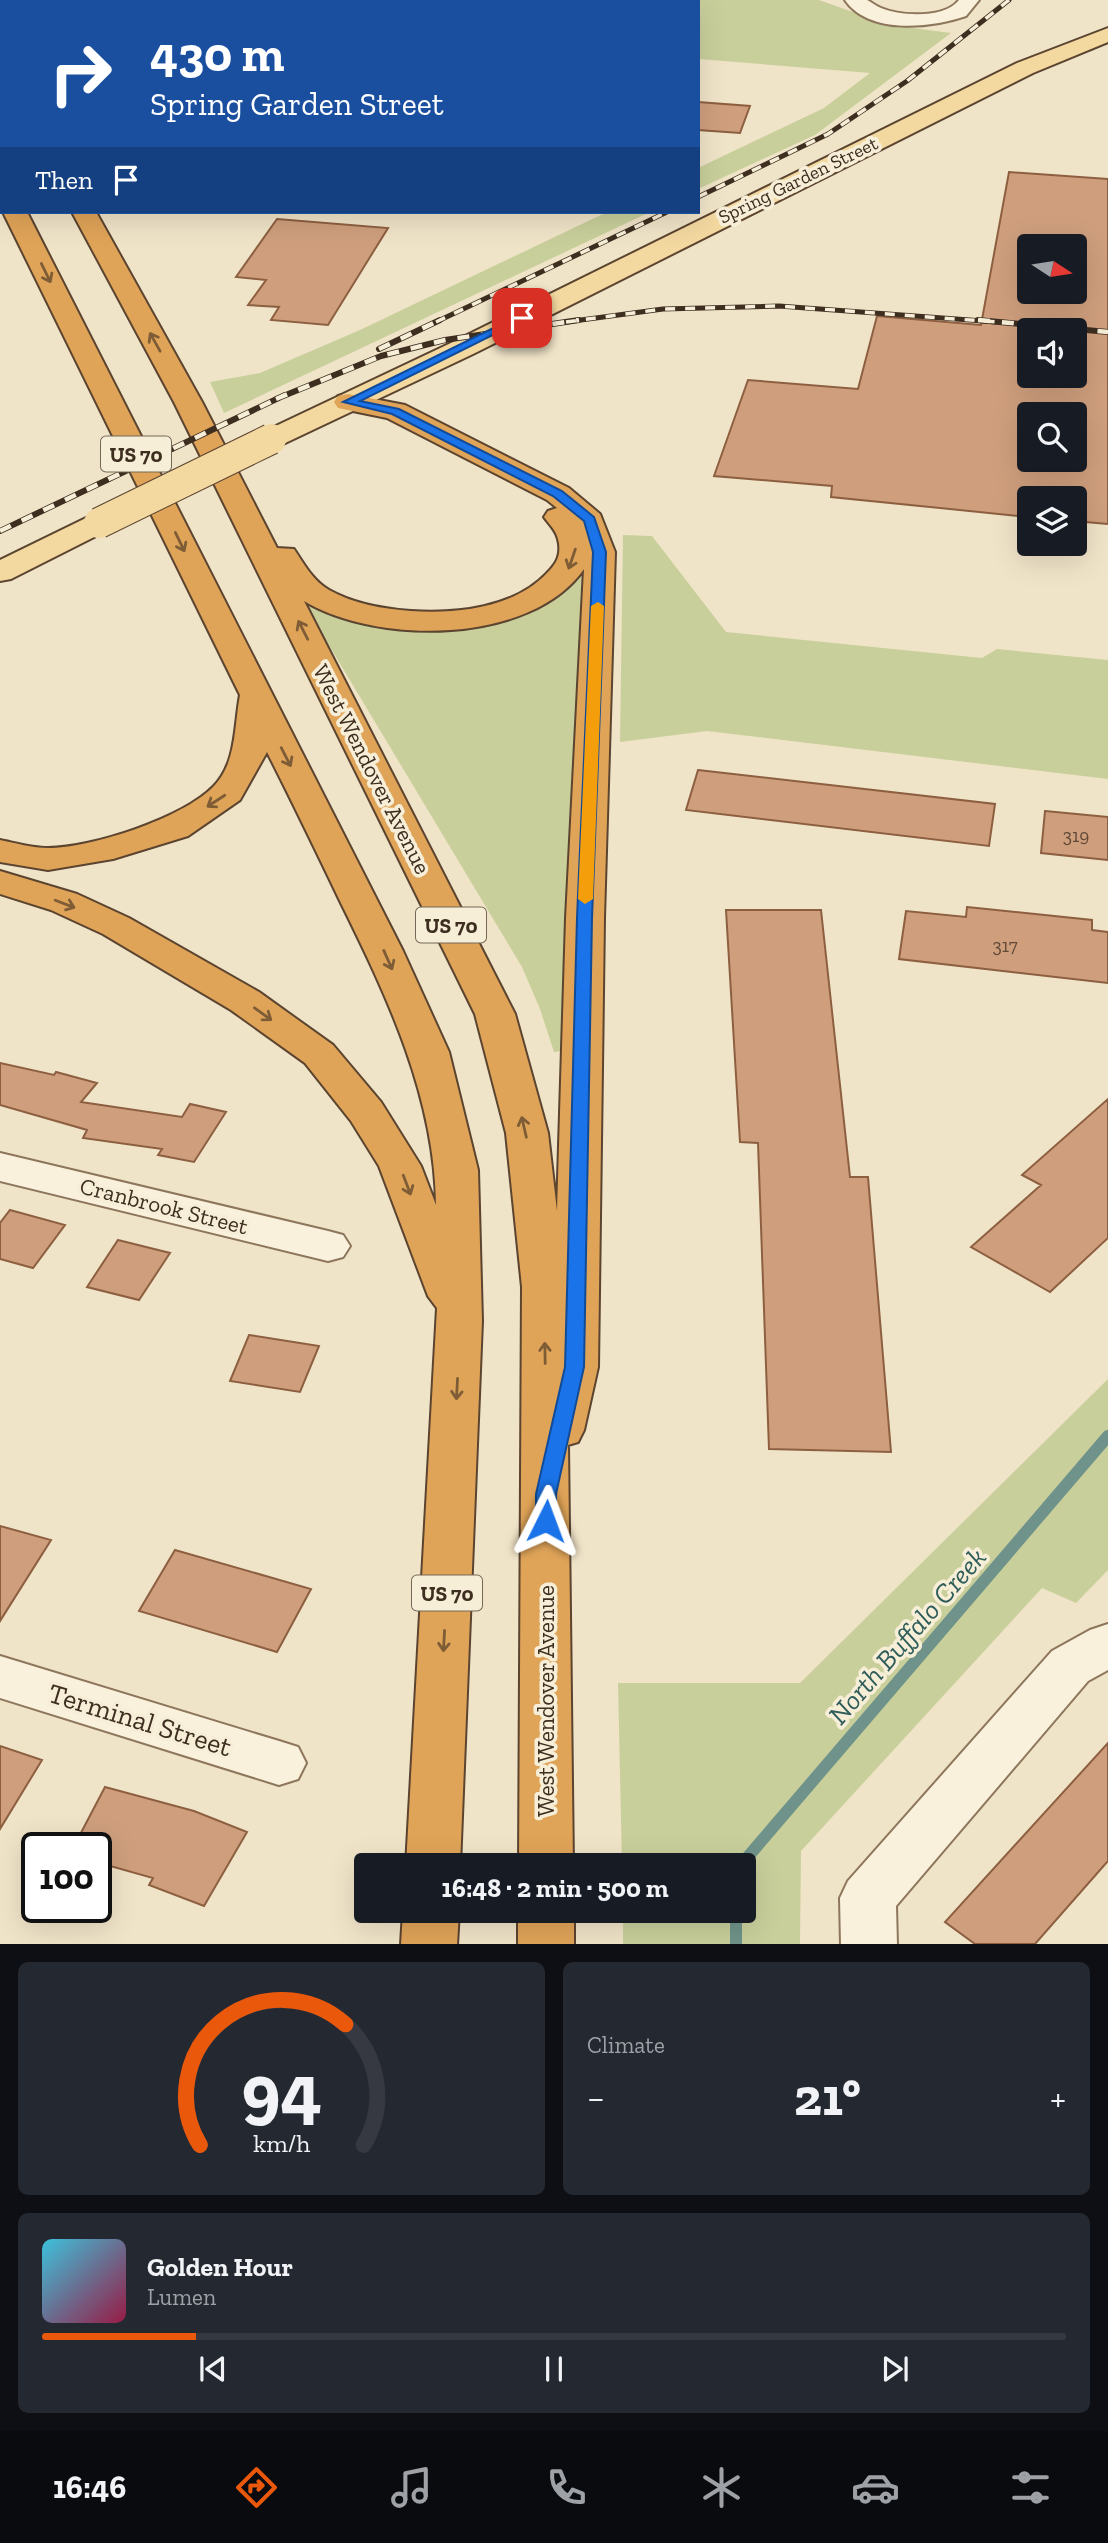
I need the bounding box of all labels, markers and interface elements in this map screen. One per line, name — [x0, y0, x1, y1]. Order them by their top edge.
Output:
text: 430 m — [150, 25, 284, 84]
icon: right — [35, 28, 126, 119]
text: Spring Garden Street — [150, 85, 444, 123]
street label: Spring Garden Street — [715, 131, 881, 229]
icon: arrive — [107, 161, 145, 199]
text: Then — [35, 164, 93, 196]
north arrow — [1017, 234, 1087, 304]
map controls — [1017, 234, 1087, 556]
one-way arrow — [39, 262, 53, 283]
pin — [492, 288, 552, 348]
icon: arrive — [503, 299, 541, 337]
button: sound — [1017, 318, 1087, 388]
one-way arrow — [148, 332, 162, 353]
button: search — [1017, 402, 1087, 472]
road number: US 70 — [101, 436, 171, 472]
button: layers — [1017, 486, 1087, 556]
one-way arrow — [173, 531, 187, 552]
one-way arrow — [565, 547, 577, 569]
one-way arrow — [295, 620, 309, 641]
street label: West Wendover Avenue — [307, 659, 437, 879]
one-way arrow — [280, 746, 294, 767]
one-way arrow — [207, 793, 226, 808]
house number: 319 — [1063, 824, 1089, 847]
one-way arrow — [53, 898, 75, 911]
road number: US 70 — [416, 908, 486, 942]
house number: 317 — [992, 934, 1018, 957]
one-way arrow — [382, 949, 395, 970]
one-way arrow — [253, 1007, 272, 1021]
one-way arrow — [517, 1116, 530, 1138]
street label: Cranbrook Street — [77, 1172, 251, 1241]
one-way arrow — [402, 1174, 415, 1196]
one-way arrow — [538, 1341, 552, 1364]
one-way arrow — [450, 1377, 463, 1400]
position arrow — [509, 1484, 583, 1558]
water label: North Buffalo Creek — [821, 1541, 993, 1731]
road number: US 70 — [412, 1576, 482, 1610]
street label: West Wendover Avenue — [532, 1585, 560, 1817]
one-way arrow — [438, 1629, 451, 1652]
street label: Terminal Street — [44, 1676, 236, 1764]
speed limit sign: 100 — [21, 1832, 112, 1923]
text: 16:48 · 2 min · 500 m — [441, 1872, 669, 1904]
text: Climate — [587, 2031, 665, 2059]
text: 94 — [241, 2046, 322, 2134]
text: 21° — [794, 2066, 861, 2128]
text: − — [587, 2075, 605, 2121]
text: + — [1050, 2075, 1066, 2121]
text: km/h — [253, 2127, 310, 2157]
text: Golden Hour — [147, 2251, 293, 2283]
text: Lumen — [147, 2283, 216, 2311]
icon: previous — [194, 2350, 232, 2388]
icon: pause — [535, 2350, 573, 2388]
icon: next — [876, 2350, 914, 2388]
icon: directions — [232, 2463, 281, 2512]
icon: music — [387, 2463, 436, 2512]
icon: phone — [542, 2463, 591, 2512]
icon: climate — [697, 2463, 746, 2512]
icon: car — [851, 2463, 900, 2512]
icon: filters — [1006, 2463, 1055, 2512]
text: 16:46 — [53, 2468, 126, 2506]

